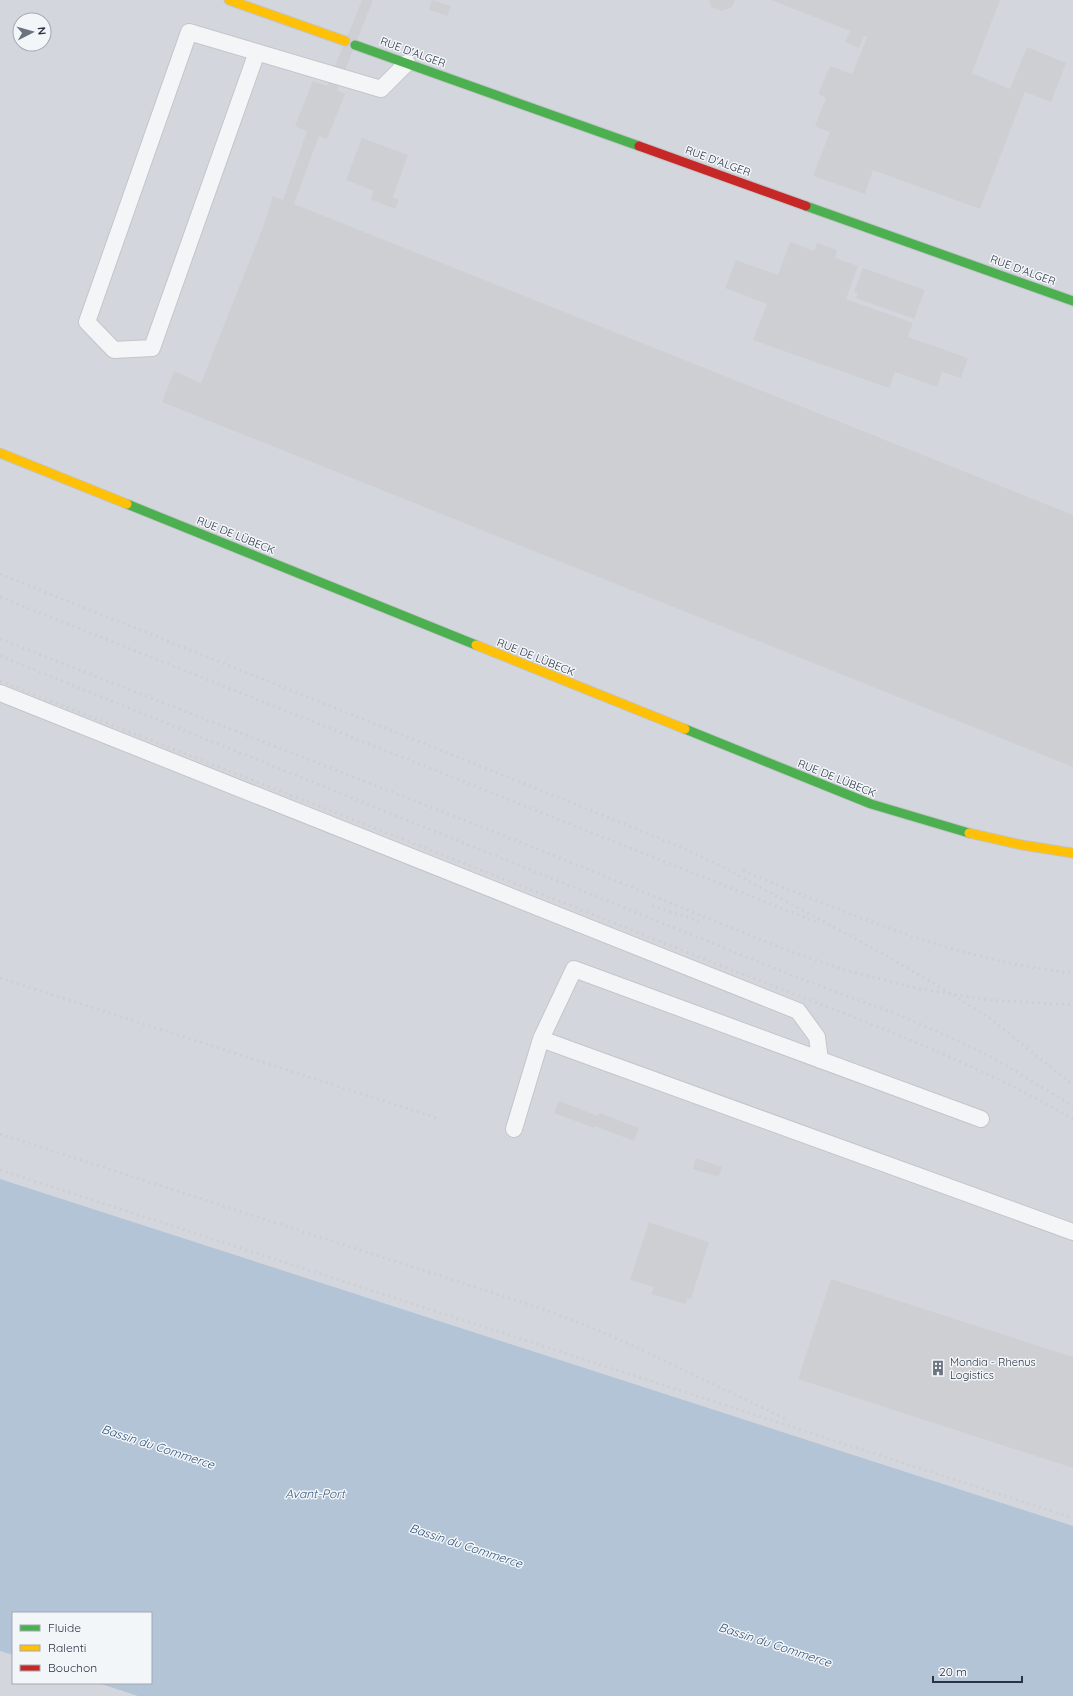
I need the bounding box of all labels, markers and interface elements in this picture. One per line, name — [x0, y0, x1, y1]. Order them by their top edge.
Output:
north arrow — [12, 12, 52, 52]
text: N — [35, 26, 49, 36]
street label: RUE D'ALGER — [378, 34, 448, 70]
street label: RUE D'ALGER — [683, 143, 753, 179]
street label: RUE D'ALGER — [988, 252, 1058, 288]
street label: RUE DE LÜBECK — [195, 513, 277, 557]
street label: RUE DE LÜBECK — [495, 635, 577, 679]
street label: RUE DE LÜBECK — [796, 756, 878, 800]
place label: Mondia - Rhenus Logistics — [950, 1355, 1036, 1382]
building icon: Mondia - Rhenus Logistics — [929, 1359, 947, 1377]
water label: Bassin du Commerce — [100, 1421, 218, 1472]
water label: Avant-Port — [285, 1486, 347, 1501]
water label: Bassin du Commerce — [408, 1520, 526, 1571]
legend — [12, 1612, 152, 1684]
water label: Bassin du Commerce — [717, 1619, 835, 1670]
text: Fluide — [48, 1620, 81, 1635]
text: Ralenti — [48, 1640, 86, 1655]
scale bar — [933, 1658, 1022, 1684]
text: Bouchon — [48, 1660, 97, 1675]
text: 20 m — [939, 1664, 967, 1679]

